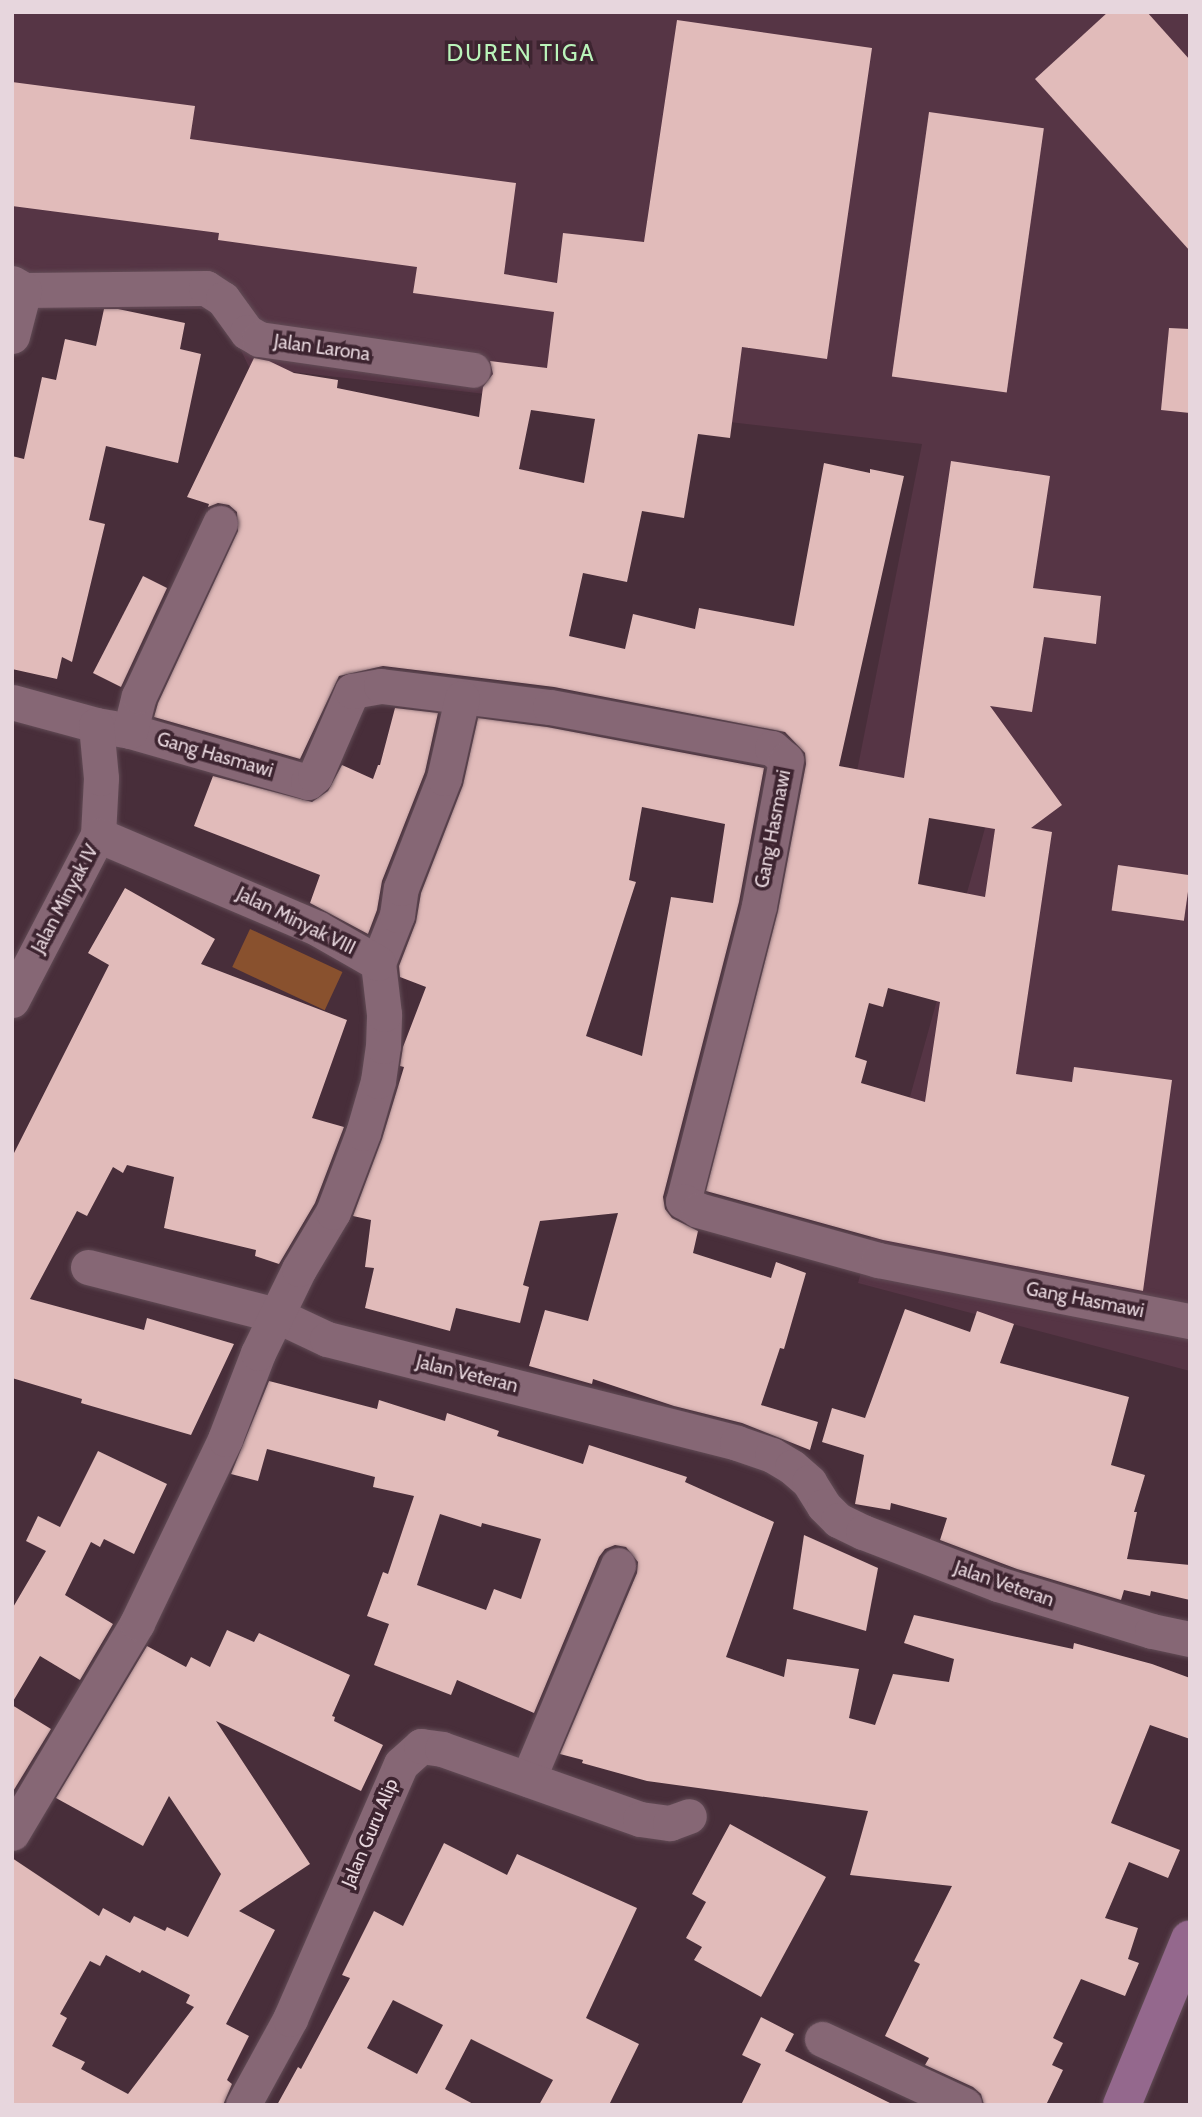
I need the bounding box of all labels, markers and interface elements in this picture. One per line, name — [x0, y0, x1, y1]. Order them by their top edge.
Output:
district label: DUREN TIGA — [448, 39, 594, 67]
street label: Jalan Larona — [272, 330, 372, 366]
street label: Gang Hasmawi — [154, 728, 276, 782]
street label: Gang Hasmawi — [750, 768, 796, 890]
street label: Jalan Minyak IV — [27, 841, 103, 957]
street label: Jalan Minyak VIII — [233, 882, 359, 960]
street label: Gang Hasmawi — [1024, 1277, 1146, 1323]
street label: Jalan Veteran — [414, 1350, 520, 1398]
street label: Jalan Veteran — [951, 1556, 1057, 1612]
street label: Jalan Guru Alip — [337, 1775, 403, 1891]

